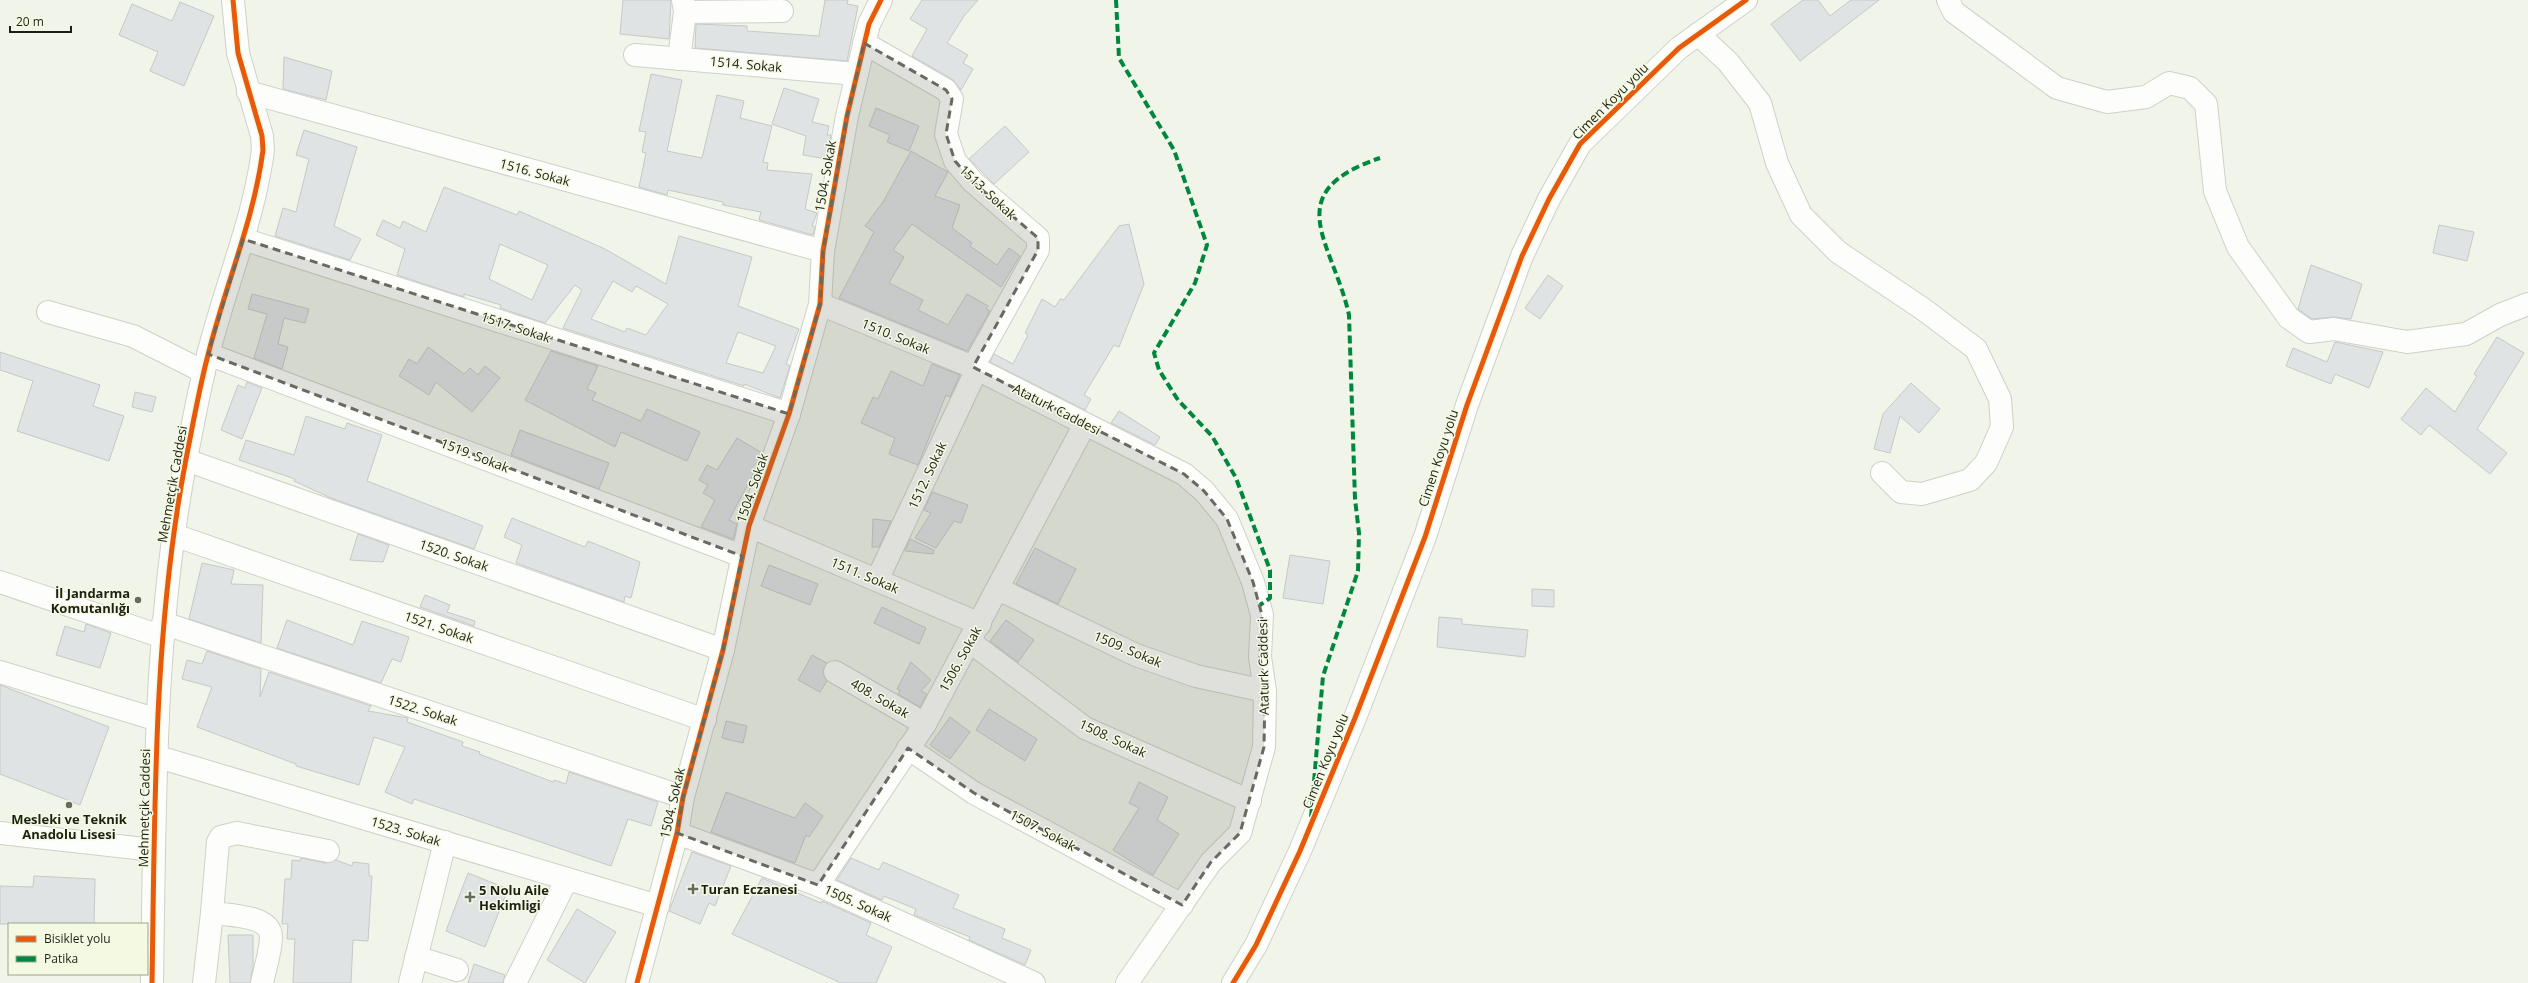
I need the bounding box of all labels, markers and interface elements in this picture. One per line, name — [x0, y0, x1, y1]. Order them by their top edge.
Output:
scale bar — [10, 8, 71, 34]
text: 20 m — [16, 13, 44, 30]
street label: 1514. Sokak — [709, 52, 783, 76]
street label: Cimen Koyu yolu — [1568, 59, 1652, 143]
street label: 1504. Sokak — [810, 139, 840, 213]
street label: 1516. Sokak — [498, 154, 572, 190]
street label: 1513. Sokak — [955, 161, 1021, 223]
street label: 1517. Sokak — [479, 307, 553, 347]
street label: 1510. Sokak — [859, 314, 933, 358]
street label: Ataturk Caddesi — [1010, 379, 1104, 439]
street label: Cimen Koyu yolu — [1414, 407, 1462, 509]
street label: Mehmetçik Caddesi — [153, 424, 191, 544]
street label: 1519. Sokak — [438, 434, 512, 476]
street label: 1512. Sokak — [904, 438, 951, 512]
street label: 1504. Sokak — [732, 451, 772, 525]
street label: 1520. Sokak — [417, 535, 491, 575]
street label: 1511. Sokak — [828, 553, 902, 597]
place label: İl Jandarma Komutanlığı — [51, 584, 130, 617]
marker: İl Jandarma Komutanlığı — [133, 595, 143, 605]
street label: 1521. Sokak — [402, 607, 476, 647]
street label: Ataturk Caddesi — [1253, 619, 1273, 715]
street label: 1506. Sokak — [935, 623, 985, 695]
street label: 1509. Sokak — [1091, 627, 1165, 671]
street label: 408. Sokak — [847, 674, 913, 722]
street label: 1522. Sokak — [386, 690, 460, 730]
street label: Cimen Koyu yolu — [1298, 711, 1352, 811]
street label: 1508. Sokak — [1076, 715, 1150, 762]
street label: Mehmetçik Caddesi — [134, 748, 154, 868]
street label: 1504. Sokak — [655, 766, 689, 840]
marker: Mesleki ve Teknik Anadolu Lisesi — [64, 800, 74, 810]
street label: 1507. Sokak — [1007, 805, 1079, 855]
place label: Mesleki ve Teknik Anadolu Lisesi — [11, 810, 128, 843]
street label: 1523. Sokak — [369, 812, 443, 850]
place label: Turan Eczanesi — [701, 880, 798, 898]
street label: 1505. Sokak — [821, 880, 895, 926]
place label: 5 Nolu Aile Hekimligi — [479, 881, 549, 914]
marker: Turan Eczanesi — [688, 884, 698, 894]
marker: 5 Nolu Aile Hekimligi — [464, 891, 476, 903]
legend — [8, 923, 148, 975]
text: Bisiklet yolu — [44, 930, 111, 947]
text: Patika — [44, 950, 78, 967]

